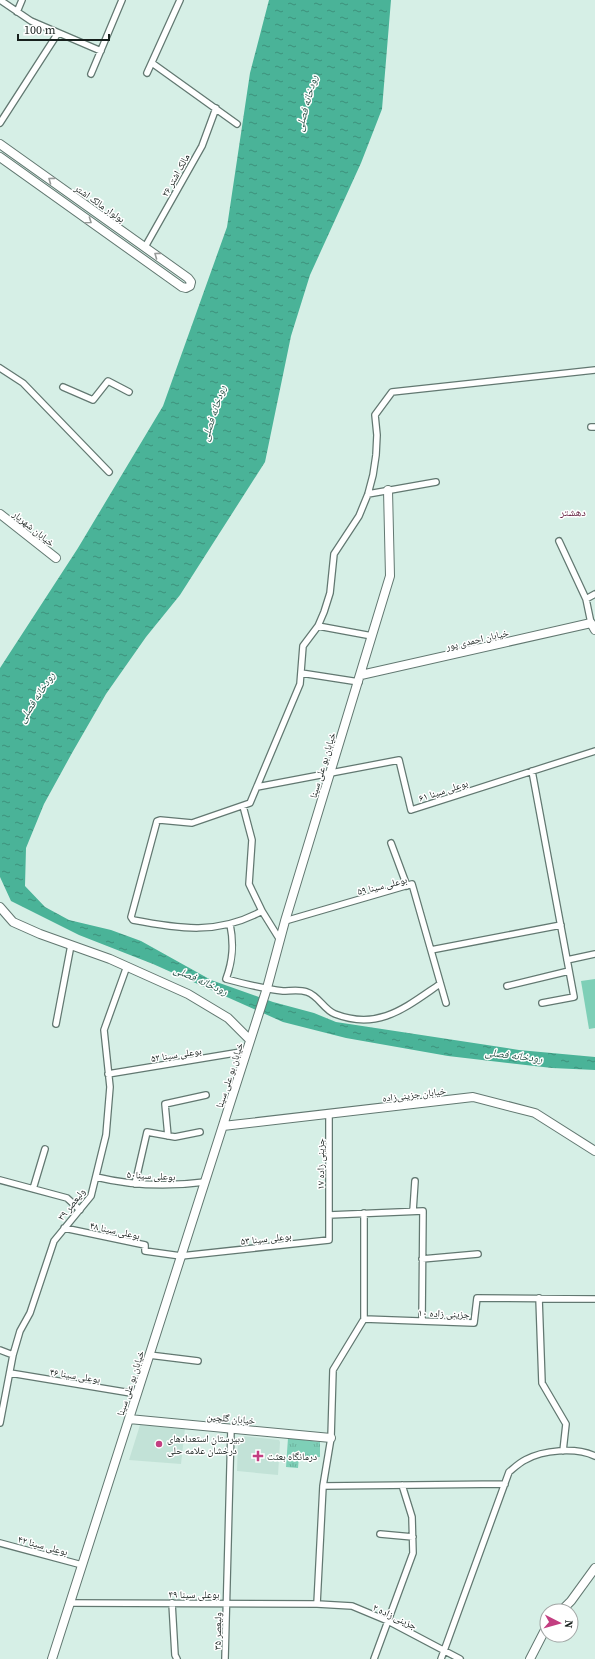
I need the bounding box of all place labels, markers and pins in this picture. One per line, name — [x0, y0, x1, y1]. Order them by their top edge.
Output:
place label: دبیرستان استعدادهای درخشان علامه حلی — [167, 1432, 244, 1457]
marker: دبیرستان استعدادهای درخشان علامه حلی — [154, 1439, 164, 1449]
marker: درمانگاه بعثت — [252, 1450, 264, 1462]
place label: درمانگاه بعثت — [267, 1450, 317, 1463]

